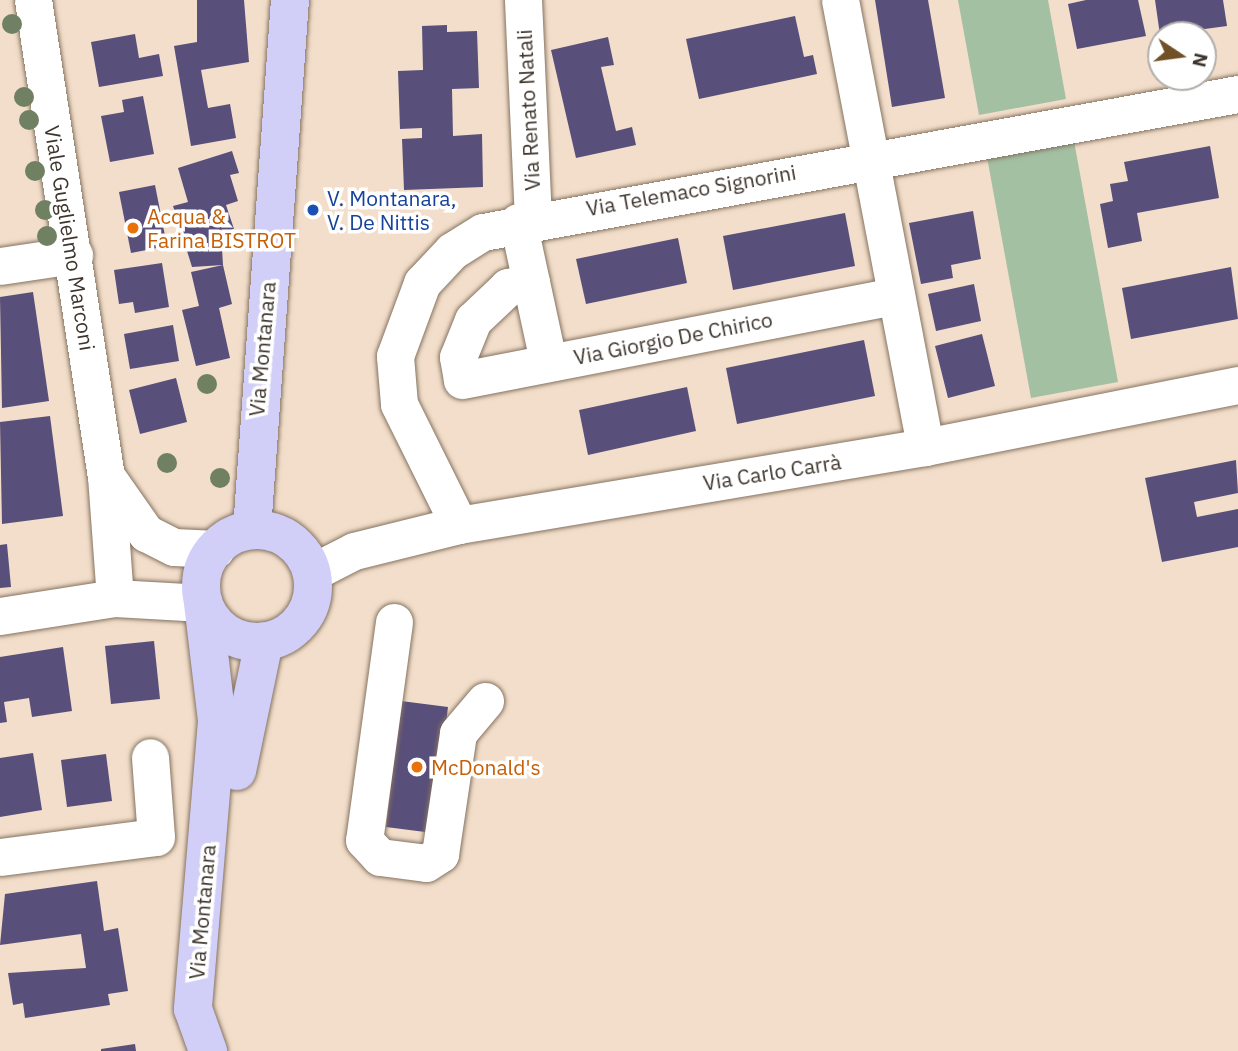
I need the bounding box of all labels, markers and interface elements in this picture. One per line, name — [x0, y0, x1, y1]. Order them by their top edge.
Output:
north arrow — [1147, 21, 1217, 91]
street label: Via Renato Natali — [511, 29, 545, 191]
text: N — [1187, 51, 1214, 70]
street label: Viale Guglielmo Marconi — [40, 124, 100, 352]
street label: Via Telemaco Signorini — [584, 159, 798, 221]
place label: V. Montanara, V. De Nittis — [327, 185, 456, 235]
marker: V. Montanara, V. De Nittis — [305, 202, 321, 218]
place label: Acqua & Farina BISTROT — [147, 203, 296, 253]
marker: Acqua & Farina BISTROT — [125, 220, 141, 236]
street label: Via Montanara — [244, 280, 280, 418]
street label: Via Giorgio De Chirico — [571, 306, 775, 370]
street label: Via Carlo Carrà — [701, 449, 843, 495]
place label: McDonald's — [431, 754, 541, 780]
marker: McDonald's — [409, 759, 425, 775]
street label: Via Montanara — [184, 843, 220, 981]

